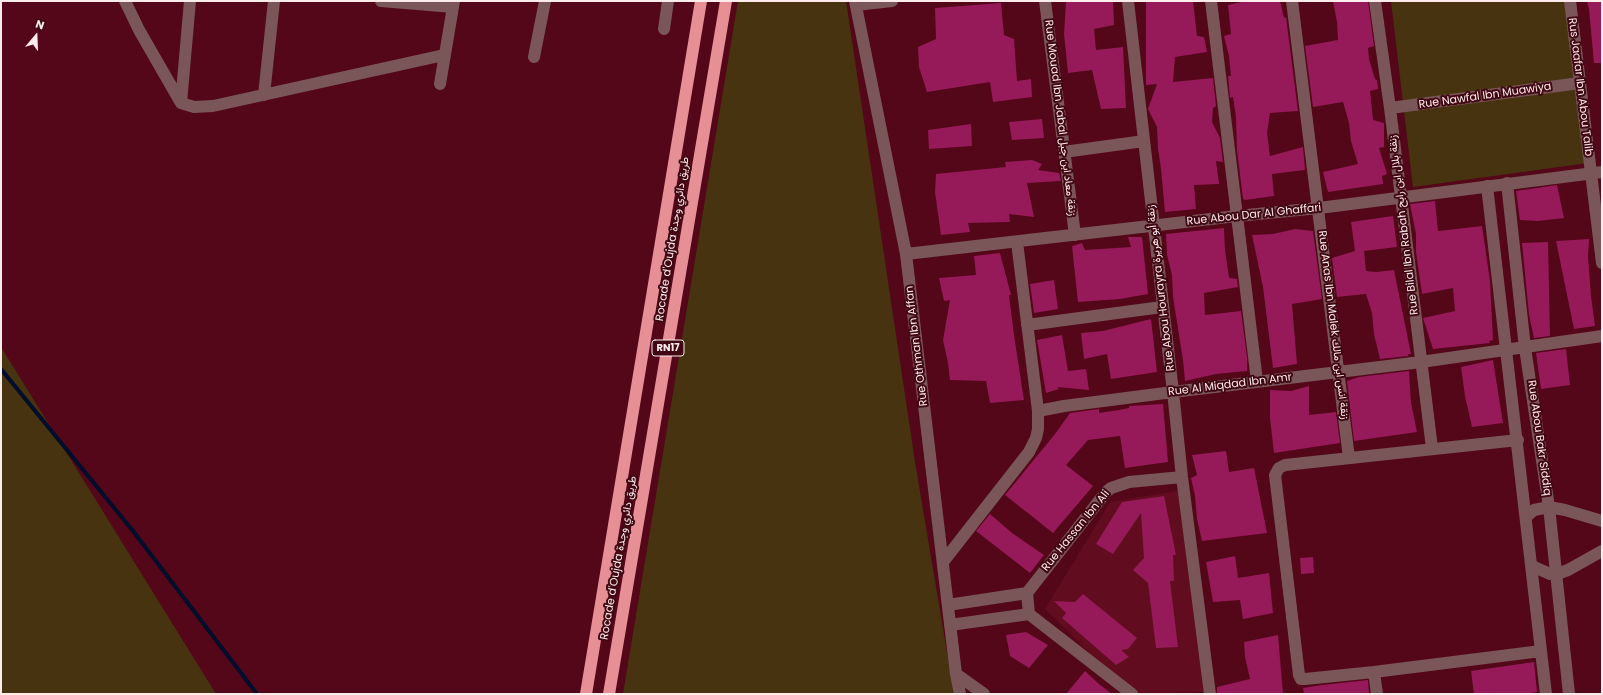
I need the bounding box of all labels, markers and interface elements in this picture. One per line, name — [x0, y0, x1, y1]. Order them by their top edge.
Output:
north arrow — [16, 16, 56, 56]
text: N — [33, 16, 46, 34]
street label: Rus Jaafar Ibn Abou Talib — [1565, 17, 1595, 157]
street label: Rue Mouad Ibn Jabal زنقة معاد ابن جبل — [1041, 19, 1079, 217]
street label: Rue Nawfal Ibn Muawiya — [1418, 80, 1552, 112]
street label: Rue Bilal Ibn Rabah زنقة بلال ابن رابح — [1386, 134, 1422, 316]
street label: Rocade d'Oujda طريق دائري وجدة — [653, 156, 693, 322]
street label: Rue Abou Dar Al Ghaffari — [1186, 201, 1322, 229]
street label: Rue Abou Hourayra زنقة أبو هريرة — [1144, 204, 1178, 372]
street label: Rue Anas Ibn Malek زنقة انس ابن مالك — [1315, 230, 1351, 420]
street label: Rue Othman Ibn Affan — [903, 285, 931, 407]
road number: RN17 — [652, 340, 684, 356]
street label: Rue Al Miqdad Ibn Amr — [1167, 371, 1293, 399]
street label: Rue Abou Bakr Siddiq — [1524, 379, 1554, 497]
street label: Rocade d'Oujda طريق دائري وجدة — [598, 475, 640, 641]
street label: Rue Hassan Ibn Ali — [1039, 488, 1113, 574]

